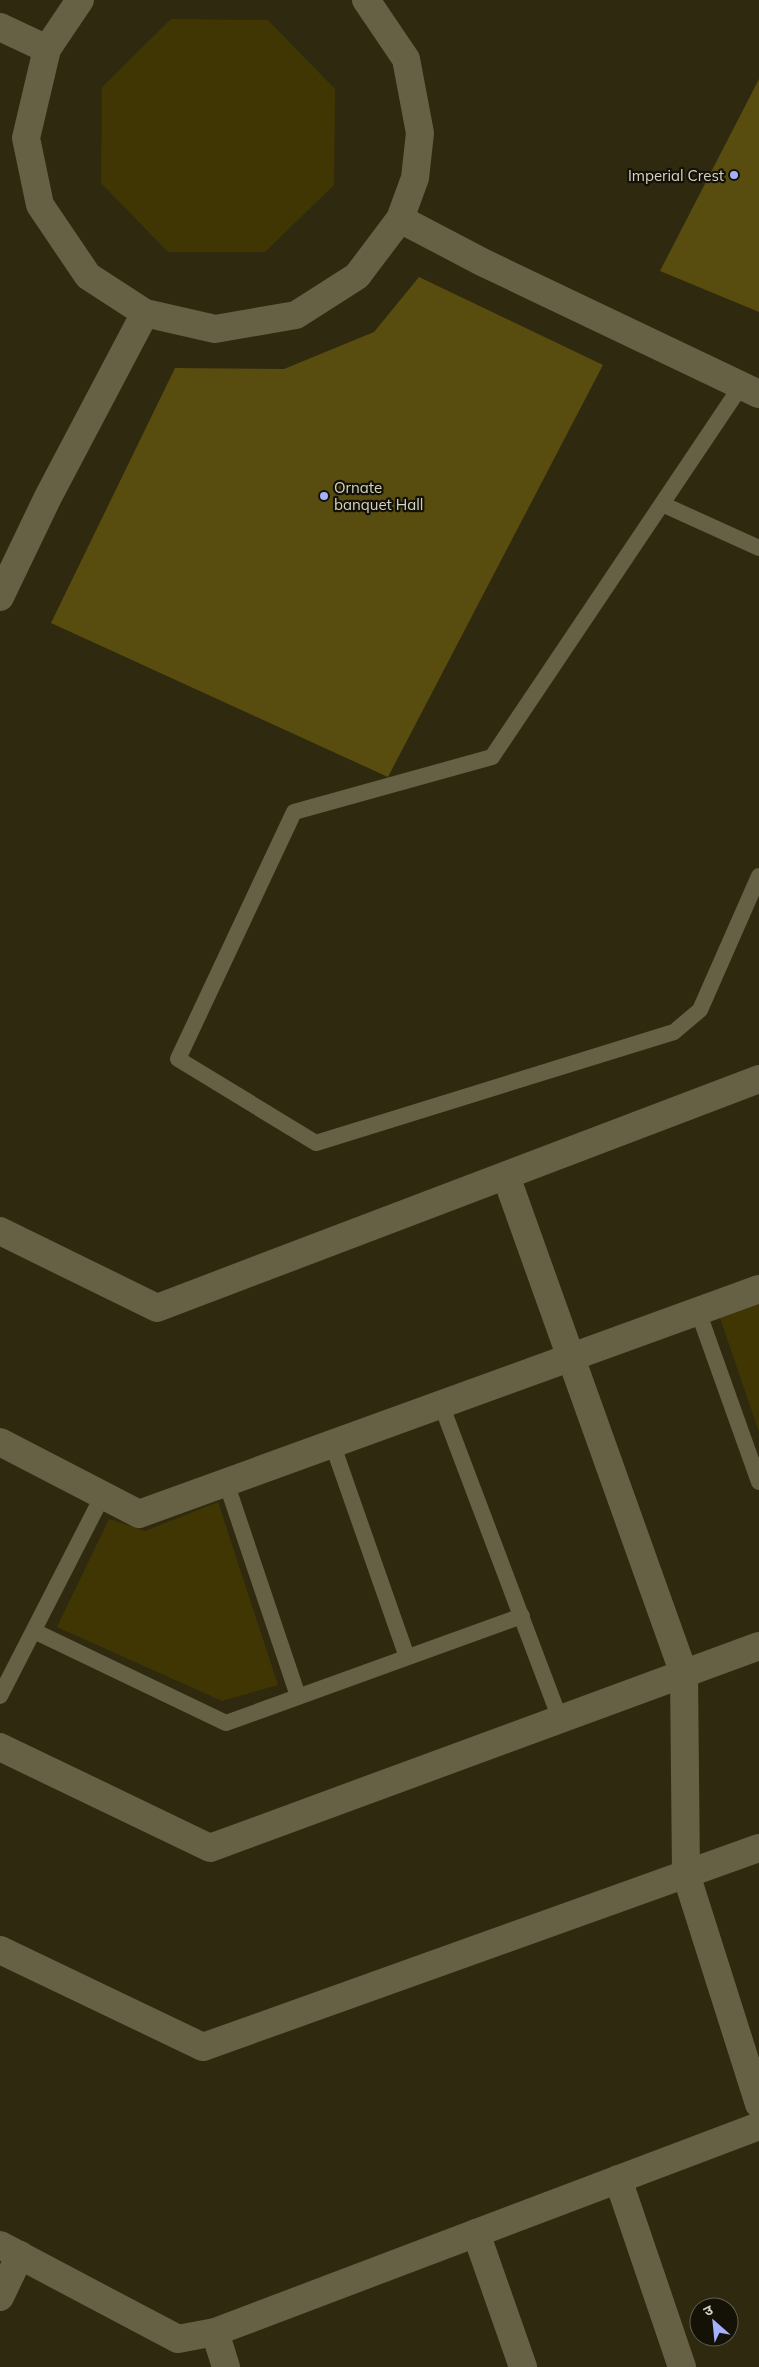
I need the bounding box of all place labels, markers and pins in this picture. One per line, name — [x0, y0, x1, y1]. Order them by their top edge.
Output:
place label: Imperial Crest — [628, 166, 724, 185]
marker: Imperial Crest — [728, 169, 740, 181]
place label: Ornate banquet Hall — [334, 478, 423, 514]
marker: Ornate banquet Hall — [318, 490, 330, 502]

